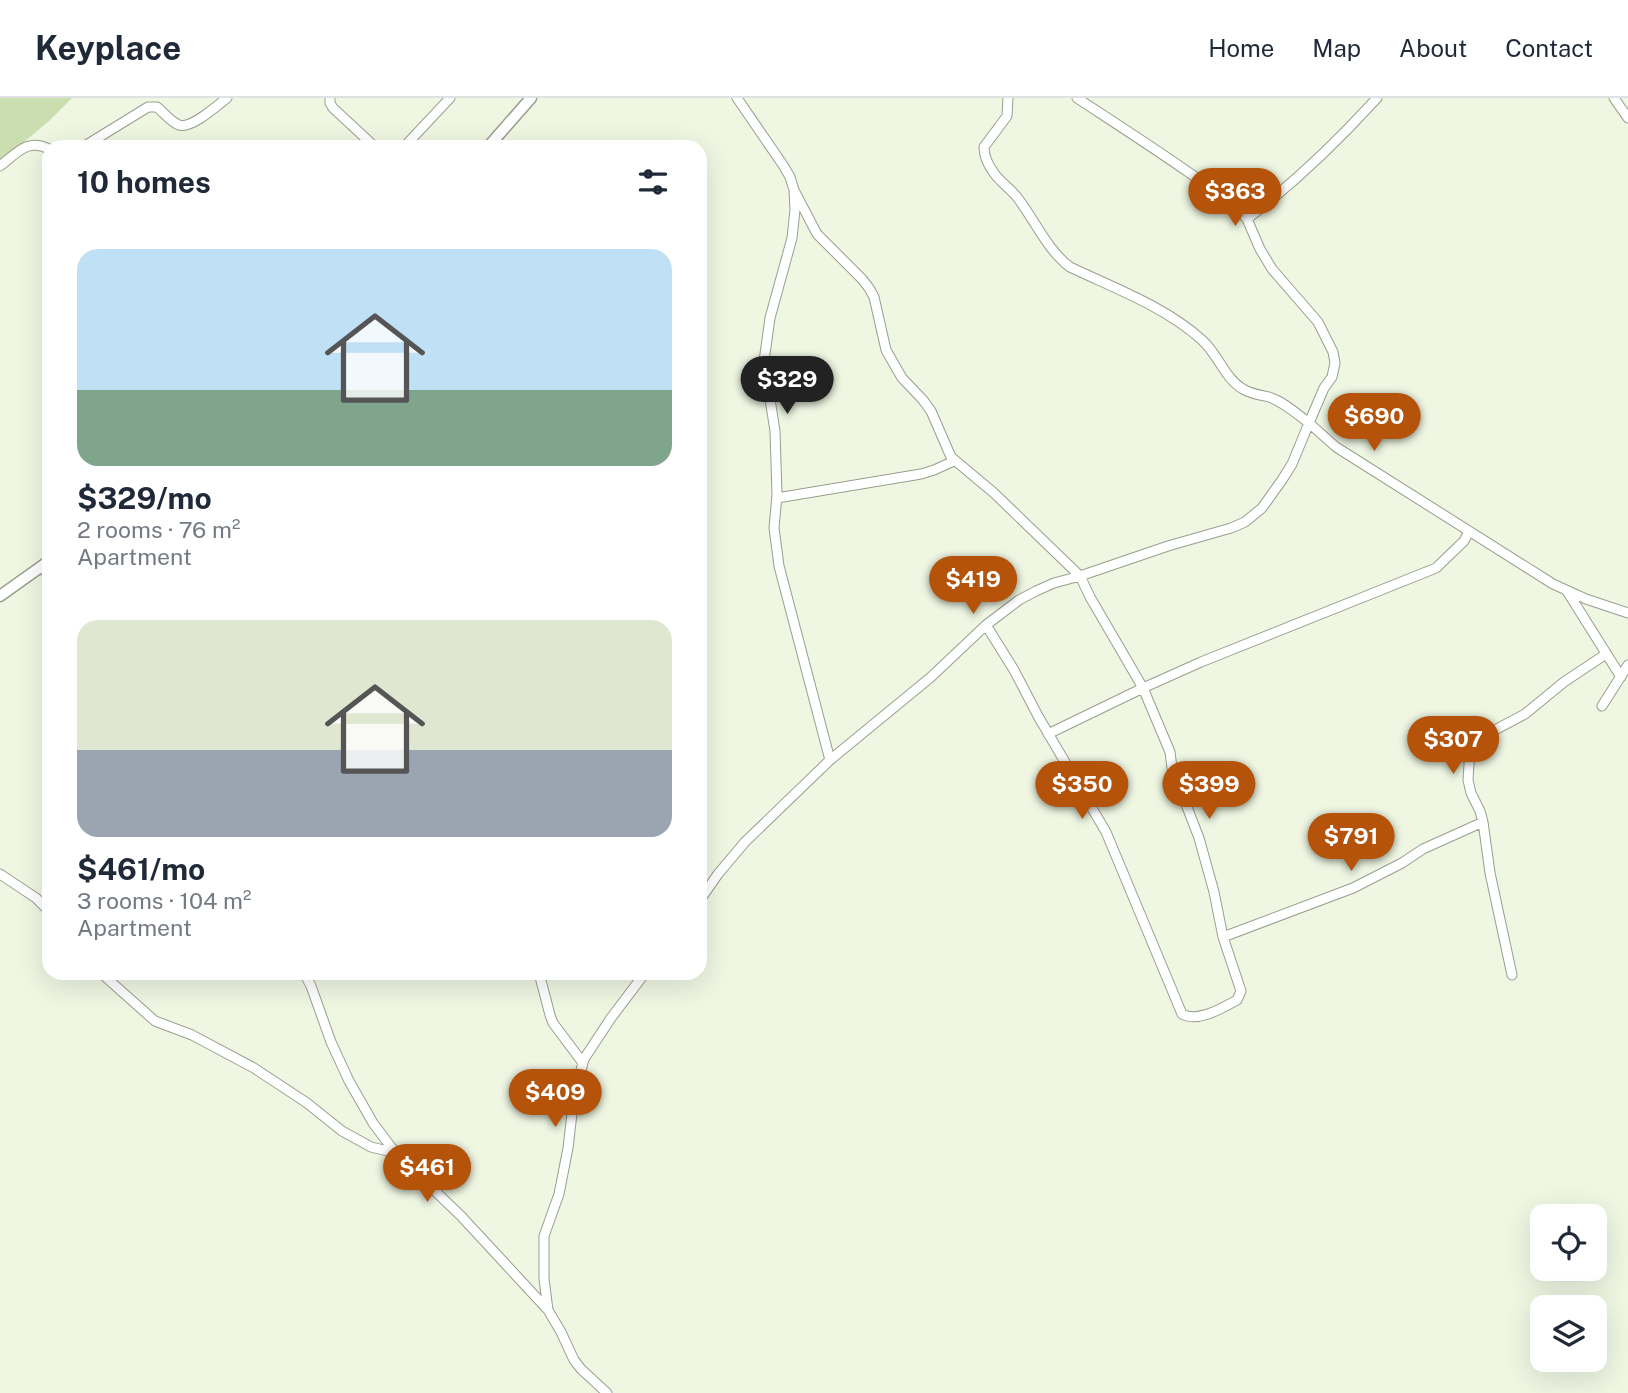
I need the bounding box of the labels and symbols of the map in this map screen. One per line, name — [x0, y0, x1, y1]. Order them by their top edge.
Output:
pin: $363 — [1194, 169, 1276, 228]
pin: $329 — [746, 356, 828, 416]
pin: $690 — [1333, 394, 1415, 453]
pin: $419 — [932, 556, 1014, 616]
pin: $307 — [1412, 716, 1494, 776]
pin: $350 — [1041, 762, 1123, 821]
pin: $399 — [1168, 762, 1250, 821]
pin: $791 — [1310, 814, 1392, 873]
pin: $409 — [514, 1070, 596, 1129]
pin: $461 — [386, 1144, 468, 1204]

